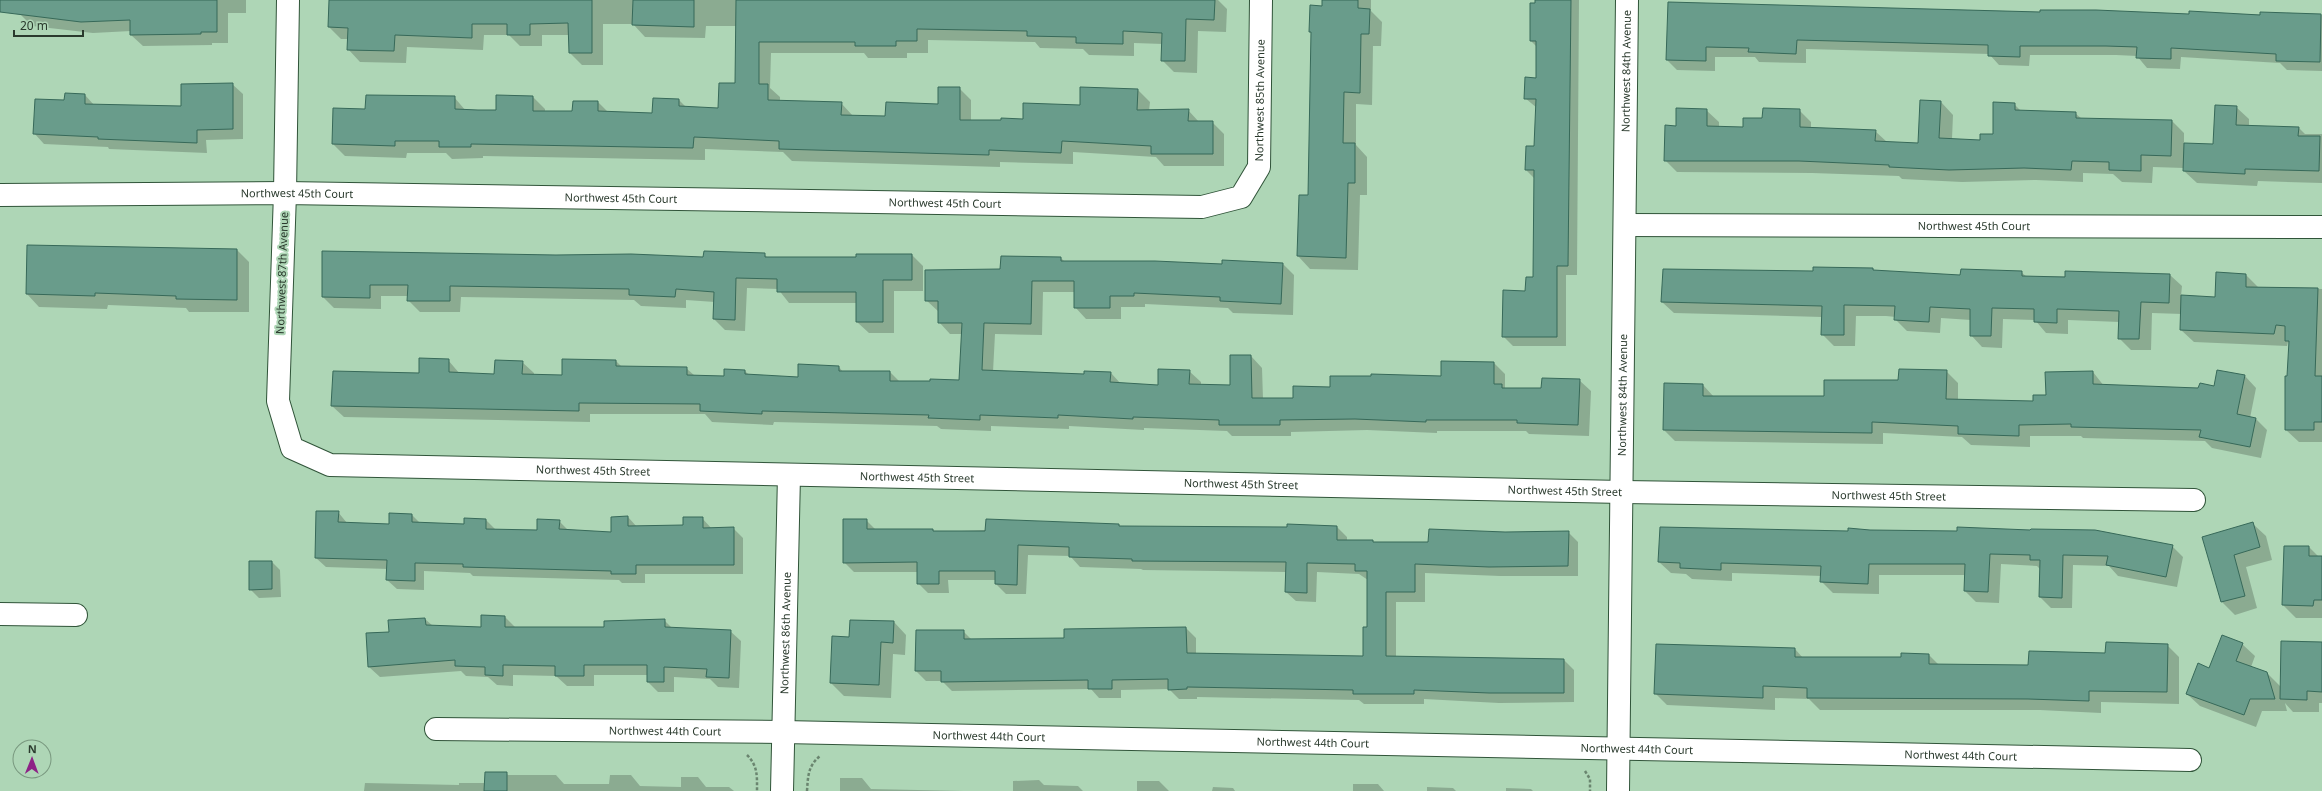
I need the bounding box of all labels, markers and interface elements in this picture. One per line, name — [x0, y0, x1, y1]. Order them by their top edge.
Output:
street label: Northwest 84th Avenue — [1617, 10, 1634, 132]
scale bar — [14, 12, 83, 38]
text: 20 m — [20, 17, 48, 34]
street label: Northwest 85th Avenue — [1251, 39, 1268, 162]
street label: Northwest 45th Court — [241, 185, 353, 201]
street label: Northwest 45th Court — [565, 189, 677, 206]
street label: Northwest 45th Court — [889, 194, 1001, 211]
street label: Northwest 87th Avenue — [272, 212, 291, 334]
street label: Northwest 45th Court — [1918, 218, 2030, 233]
street label: Northwest 84th Avenue — [1614, 334, 1630, 456]
street label: Northwest 45th Street — [536, 461, 651, 479]
street label: Northwest 45th Street — [860, 468, 974, 485]
street label: Northwest 45th Street — [1184, 475, 1298, 492]
street label: Northwest 45th Street — [1508, 482, 1622, 499]
street label: Northwest 45th Street — [1832, 487, 1946, 504]
street label: Northwest 86th Avenue — [776, 572, 794, 694]
street label: Northwest 44th Court — [609, 722, 721, 738]
street label: Northwest 44th Court — [933, 727, 1045, 744]
street label: Northwest 44th Court — [1256, 733, 1369, 751]
north arrow — [12, 739, 52, 779]
street label: Northwest 44th Court — [1580, 740, 1693, 757]
text: N — [28, 741, 37, 756]
street label: Northwest 44th Court — [1904, 746, 2017, 764]

